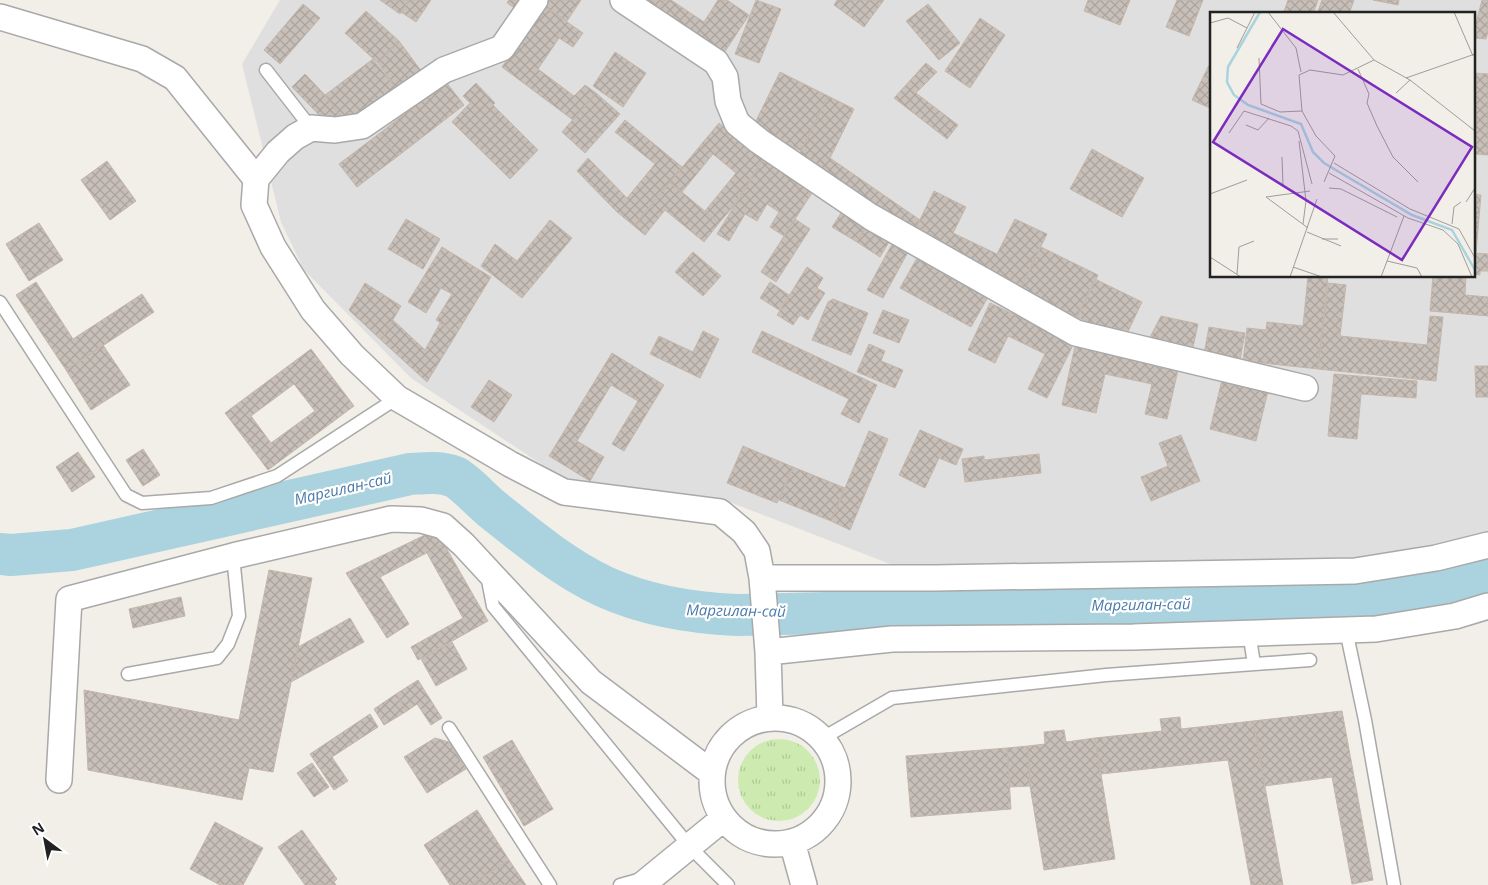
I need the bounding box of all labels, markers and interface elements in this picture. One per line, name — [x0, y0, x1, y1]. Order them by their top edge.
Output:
inset map — [1210, 12, 1476, 278]
water label: Маргилан-сай — [292, 467, 394, 509]
water label: Маргилан-сай — [1091, 593, 1191, 615]
water label: Маргилан-сай — [686, 599, 786, 621]
north arrow — [20, 815, 70, 865]
text: N — [28, 817, 48, 840]

